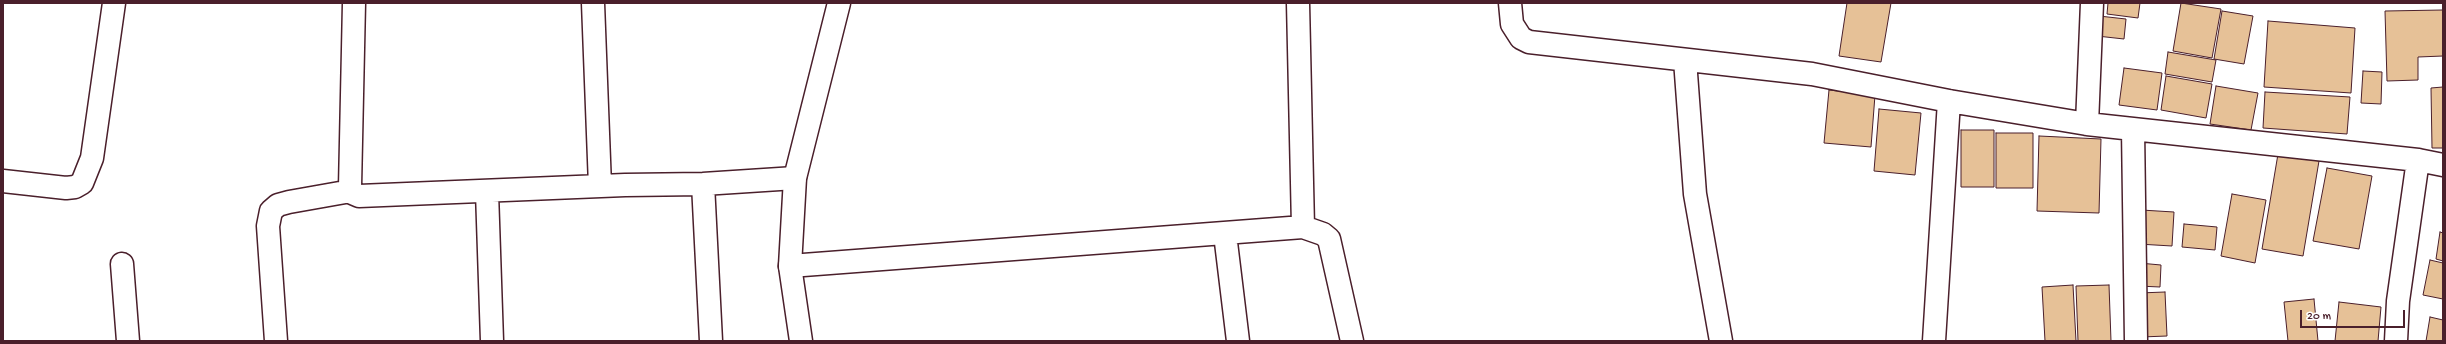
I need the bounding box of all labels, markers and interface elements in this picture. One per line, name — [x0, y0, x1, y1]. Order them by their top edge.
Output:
scale bar — [2302, 302, 2407, 328]
text: 20 m — [2307, 310, 2331, 324]

